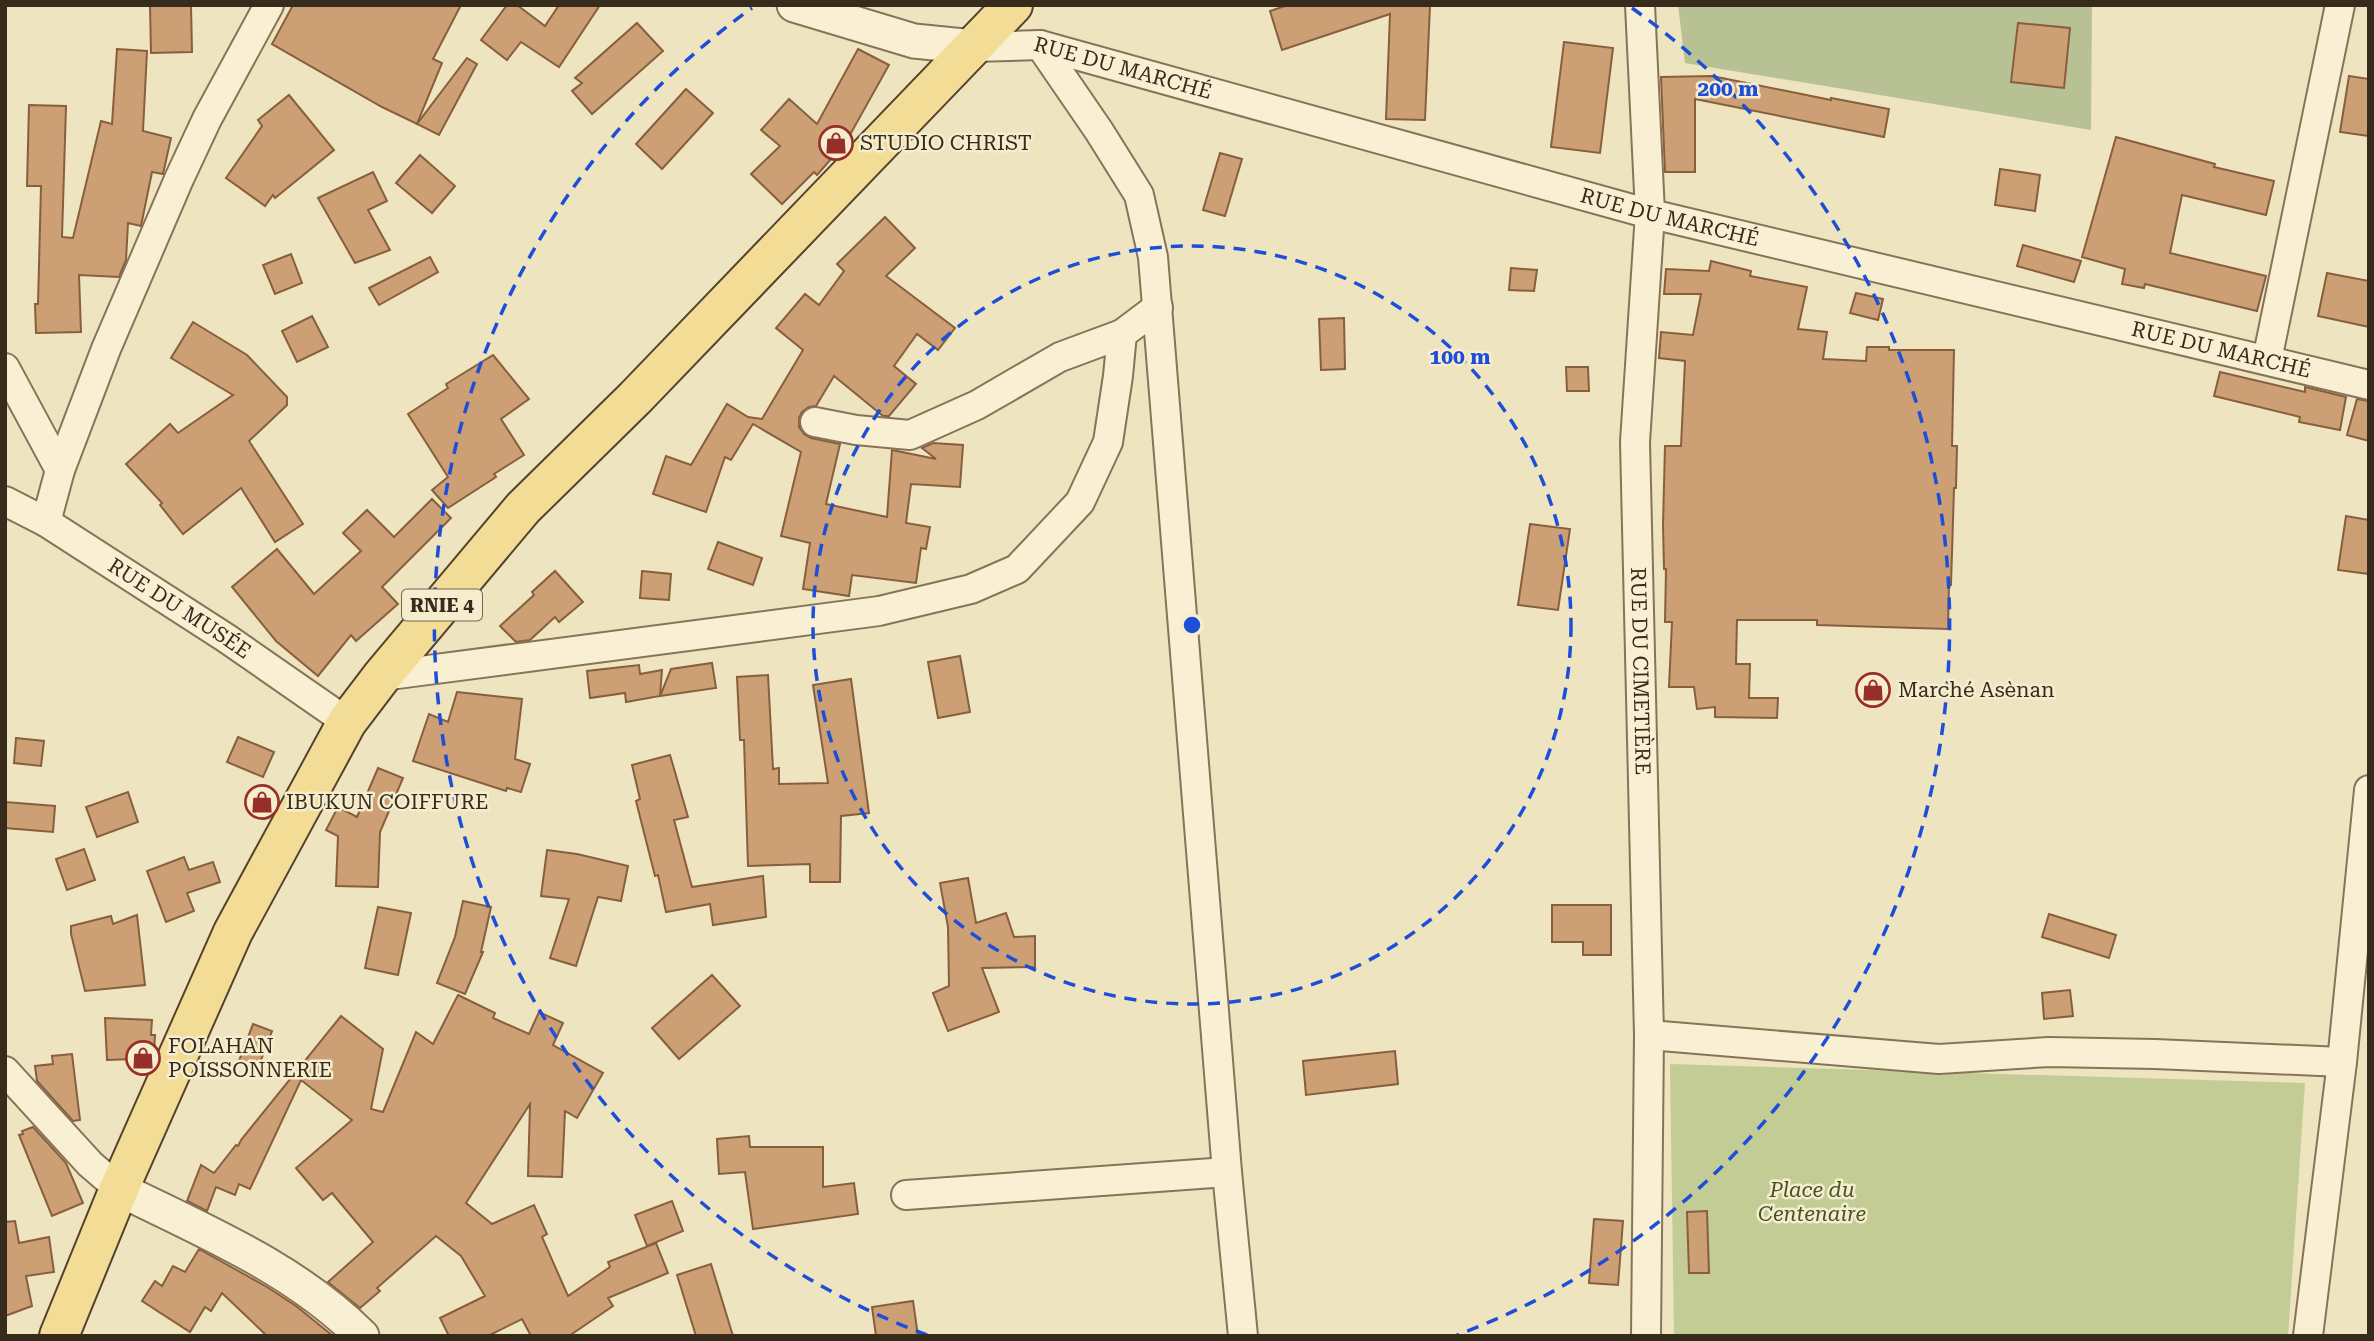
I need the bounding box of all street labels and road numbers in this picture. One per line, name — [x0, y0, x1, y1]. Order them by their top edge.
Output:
street label: RUE DU MARCHÉ — [1031, 32, 1215, 104]
street label: RUE DU MARCHÉ — [1578, 183, 1762, 251]
street label: RUE DU MARCHÉ — [2129, 317, 2313, 383]
street label: RUE DU MUSÉE — [104, 553, 255, 663]
street label: RUE DU CIMETIÈRE — [1626, 567, 1655, 775]
road number: RNIE 4 — [402, 590, 482, 620]

